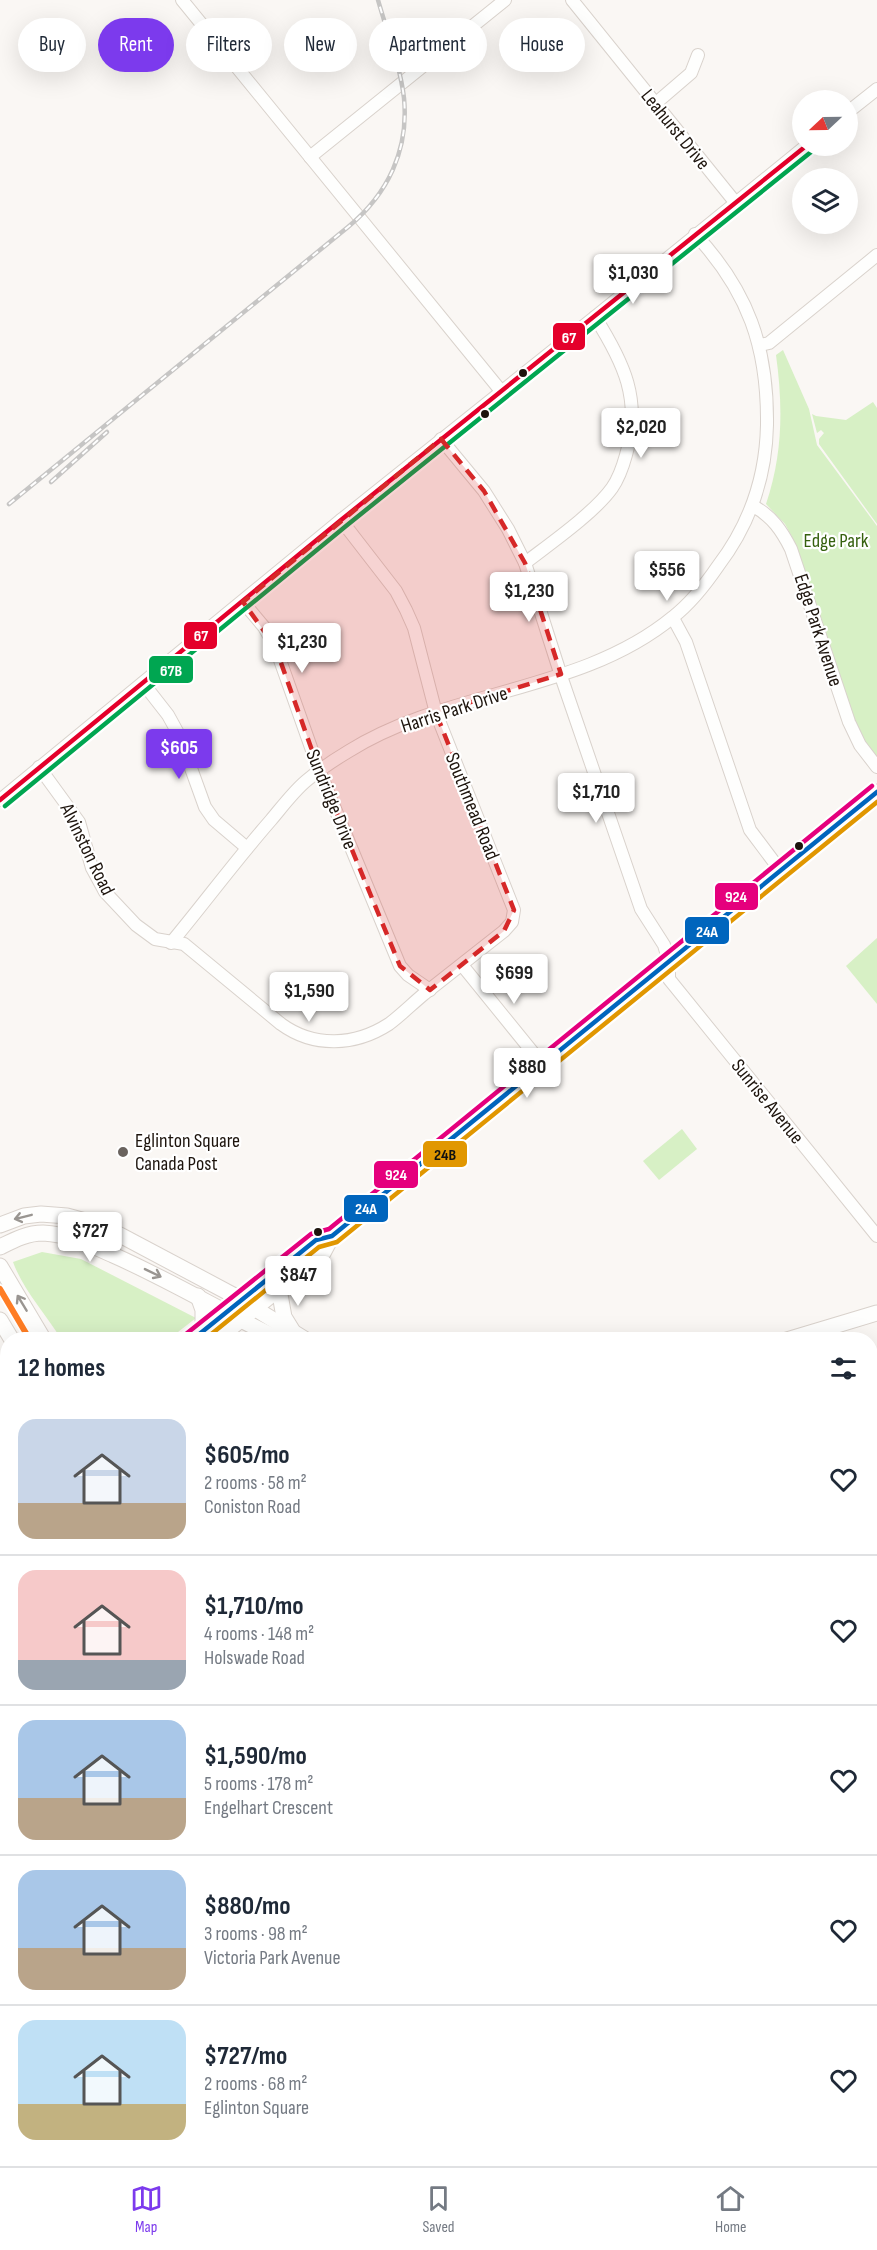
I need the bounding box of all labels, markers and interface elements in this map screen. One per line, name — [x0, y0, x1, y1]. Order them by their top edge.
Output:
chip: Buy — [18, 18, 86, 72]
chip: Rent — [98, 18, 174, 72]
chip: Filters — [186, 18, 272, 72]
chip: New — [284, 18, 357, 72]
chip: Apartment — [369, 18, 487, 72]
chip: House — [499, 18, 585, 72]
street label: Leahurst Drive — [635, 85, 715, 175]
north arrow — [792, 90, 858, 156]
map controls — [792, 90, 858, 234]
button: layers — [792, 168, 858, 234]
pin: $1,030 — [584, 254, 682, 305]
text: $1,030 — [608, 261, 658, 285]
line badge: 67 — [552, 322, 586, 351]
text: 67 — [562, 329, 576, 348]
unlabelled marker — [517, 367, 529, 379]
unlabelled marker — [479, 408, 491, 420]
pin: $2,020 — [592, 408, 690, 459]
text: $2,020 — [615, 415, 667, 439]
park label: Edge Park — [804, 529, 869, 553]
pin: $556 — [631, 551, 703, 602]
text: $556 — [648, 558, 686, 582]
street label: Edge Park Avenue — [789, 571, 848, 690]
pin: $1,230 — [480, 572, 578, 623]
text: $1,230 — [504, 579, 554, 603]
line badge: 67 — [183, 621, 218, 650]
pin: $1,230 — [253, 623, 351, 674]
text: 67 — [194, 627, 208, 646]
text: $1,230 — [277, 630, 327, 654]
line badge: 67B — [148, 655, 194, 684]
text: 67B — [160, 662, 183, 681]
street label: Harris Park Drive — [398, 681, 511, 738]
pin: $605 — [143, 729, 215, 780]
text: $605 — [160, 736, 198, 760]
street label: Sundridge Drive — [300, 746, 362, 853]
street label: Southmead Road — [440, 749, 504, 863]
pin: $1,710 — [547, 773, 645, 824]
text: $1,710 — [572, 780, 620, 804]
street label: Alvinston Road — [54, 799, 120, 899]
unlabelled marker — [793, 840, 805, 852]
line badge: 924 — [714, 882, 759, 911]
text: 924 — [725, 888, 748, 907]
line badge: 24A — [684, 916, 730, 945]
text: 24A — [696, 923, 718, 942]
pin: $699 — [478, 954, 550, 1005]
text: $699 — [495, 961, 533, 985]
pin: $1,590 — [260, 972, 358, 1023]
text: $1,590 — [283, 979, 335, 1003]
pin: $880 — [491, 1048, 563, 1099]
street label: Sunrise Avenue — [726, 1054, 809, 1149]
text: $880 — [508, 1055, 546, 1079]
place label: Eglinton Square Canada Post — [135, 1129, 240, 1176]
line badge: 24B — [422, 1140, 468, 1168]
marker: Eglinton Square Canada Post — [116, 1145, 130, 1159]
text: 24B — [434, 1146, 456, 1165]
line badge: 924 — [373, 1160, 419, 1189]
text: 924 — [385, 1166, 408, 1185]
line badge: 24A — [343, 1194, 389, 1223]
text: 24A — [355, 1200, 377, 1219]
one-way arrow — [14, 1211, 33, 1223]
pin: $727 — [54, 1212, 126, 1263]
text: $727 — [72, 1219, 108, 1243]
unlabelled marker — [312, 1226, 324, 1238]
pin: $847 — [262, 1256, 334, 1307]
text: $847 — [279, 1263, 317, 1287]
one-way arrow — [144, 1268, 162, 1280]
one-way arrow — [16, 1295, 28, 1312]
icon: filters — [827, 1352, 860, 1385]
text: 12 homes — [18, 1353, 105, 1384]
text: $605/mo — [204, 1440, 290, 1471]
icon: home — [66, 1443, 138, 1515]
icon: heart — [827, 1463, 860, 1496]
text: 2 rooms · 58 m² — [204, 1471, 307, 1495]
text: Coniston Road — [204, 1495, 301, 1519]
text: $1,710/mo — [204, 1591, 304, 1622]
icon: home — [66, 1594, 138, 1666]
icon: heart — [827, 1614, 860, 1647]
text: 4 rooms · 148 m² — [204, 1622, 314, 1646]
text: Holswade Road — [204, 1646, 305, 1670]
text: $1,590/mo — [204, 1741, 307, 1772]
icon: home — [66, 1744, 138, 1816]
icon: heart — [827, 1764, 860, 1797]
text: 5 rooms · 178 m² — [204, 1772, 313, 1796]
text: Engelhart Crescent — [204, 1796, 333, 1820]
text: $880/mo — [204, 1891, 291, 1922]
icon: home — [66, 1894, 138, 1966]
icon: heart — [827, 1914, 860, 1947]
text: 3 rooms · 98 m² — [204, 1922, 308, 1946]
text: Victoria Park Avenue — [204, 1946, 341, 1970]
text: $727/mo — [204, 2041, 287, 2072]
icon: home — [66, 2044, 138, 2116]
icon: heart — [827, 2064, 860, 2097]
text: 2 rooms · 68 m² — [204, 2072, 308, 2096]
text: Eglinton Square — [204, 2096, 309, 2120]
tab: Map — [130, 2182, 163, 2237]
tab: Saved — [422, 2182, 455, 2237]
tab: Home — [714, 2182, 747, 2237]

